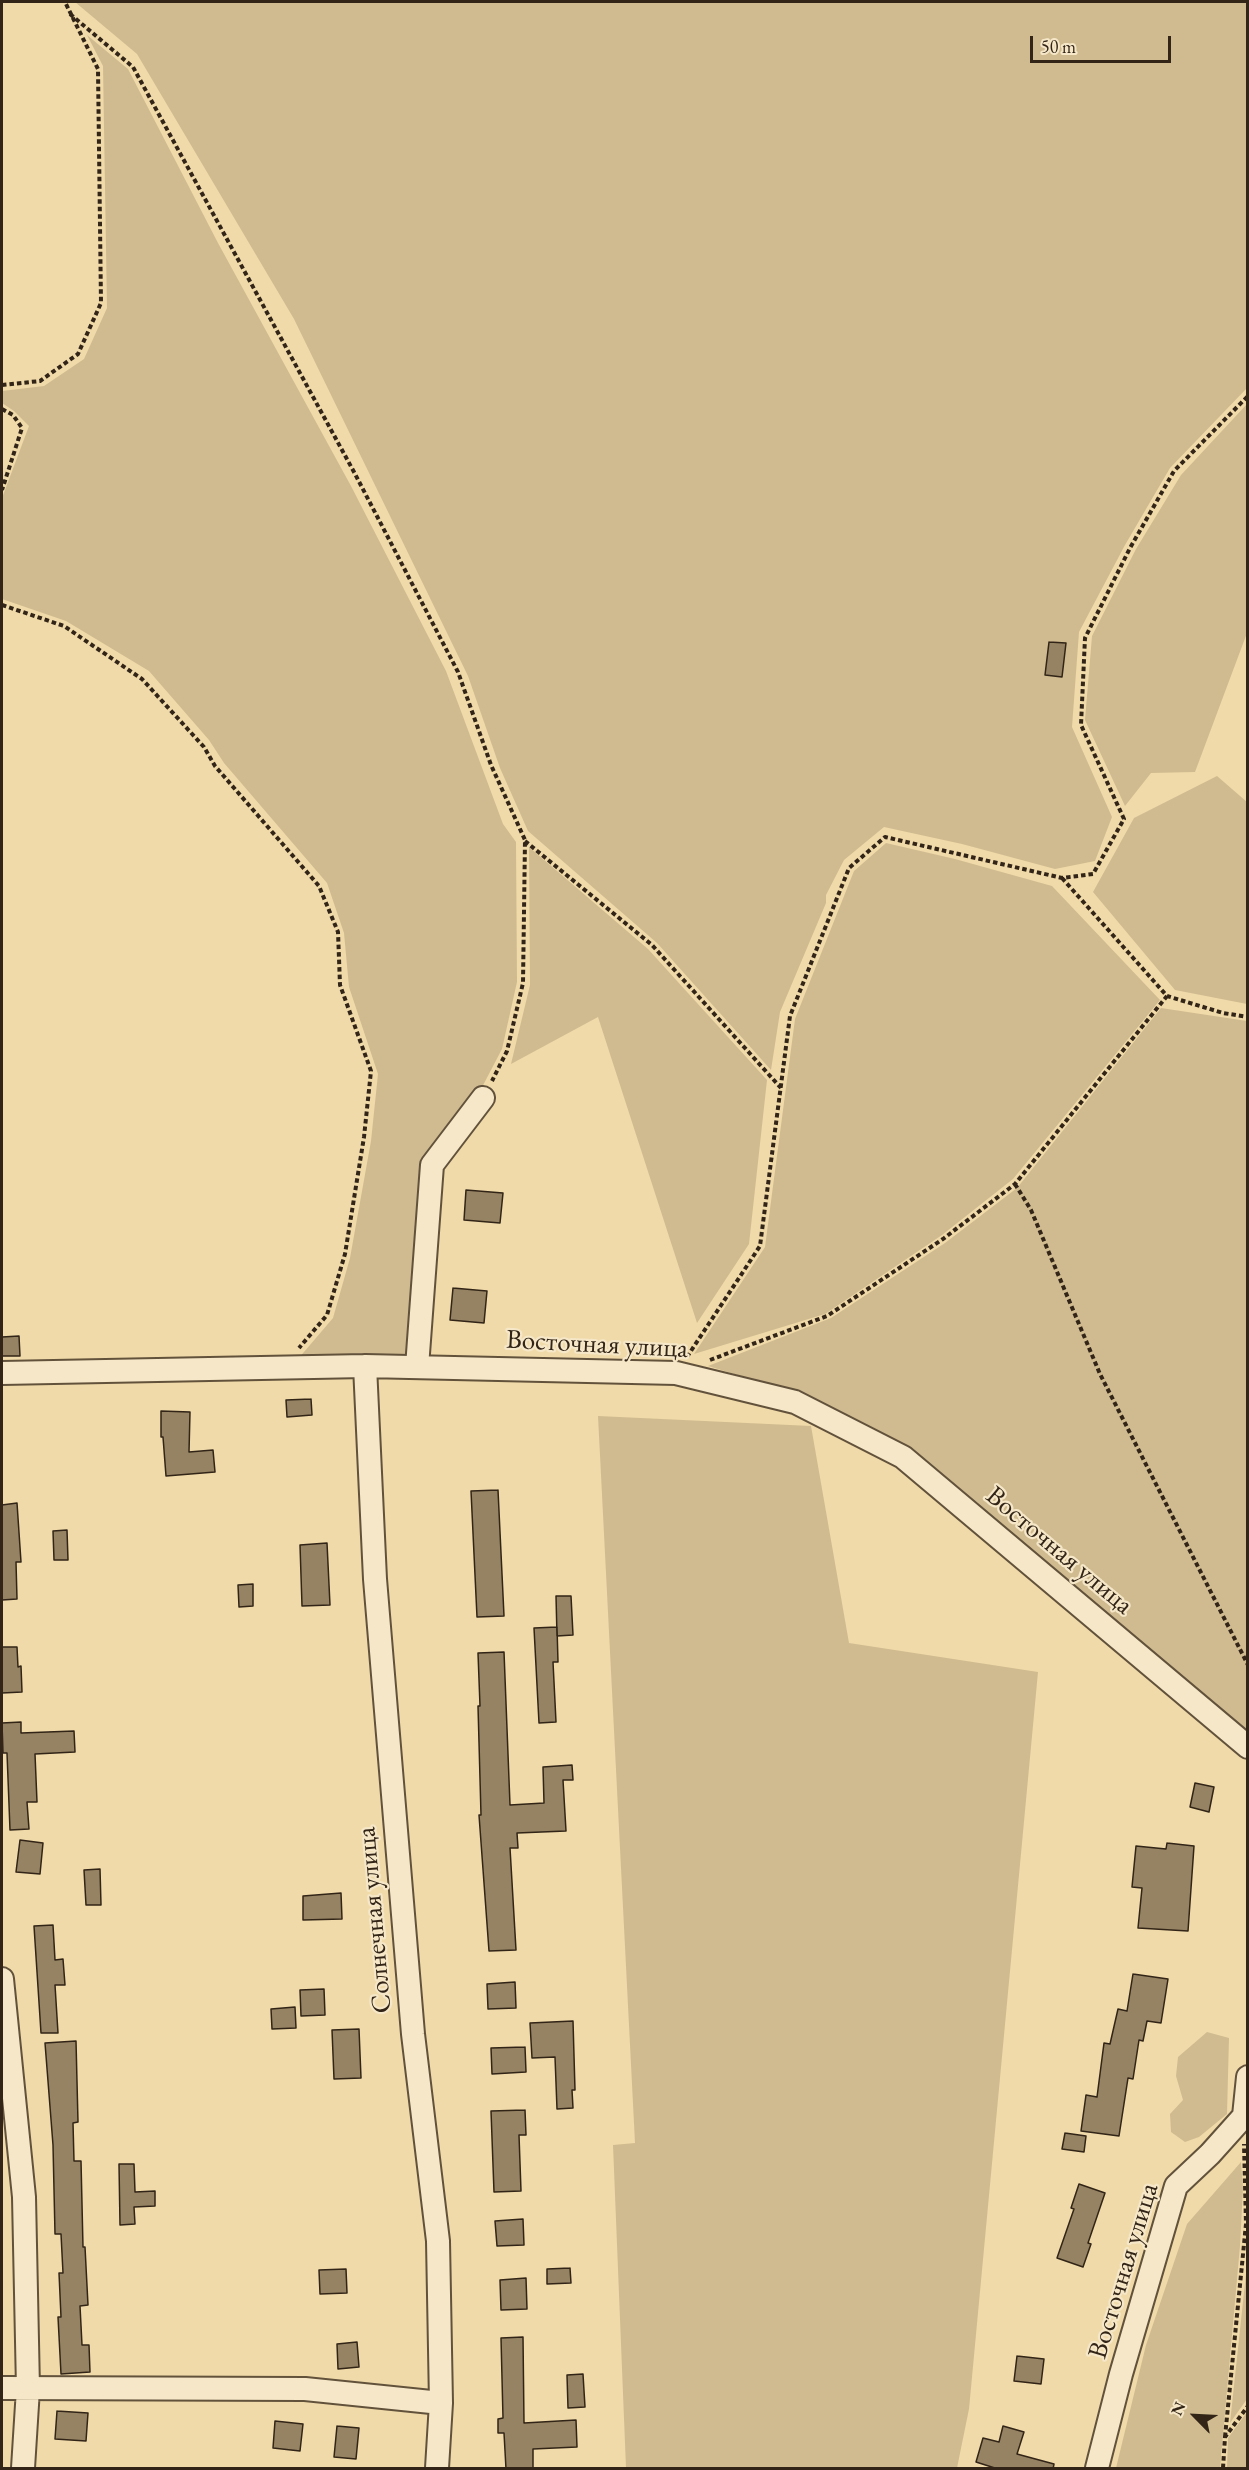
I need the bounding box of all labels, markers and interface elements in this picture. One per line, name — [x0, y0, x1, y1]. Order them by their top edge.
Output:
scale bar — [1033, 24, 1174, 62]
text: 50 m — [1041, 35, 1076, 58]
street label: Восточная улица — [505, 1324, 689, 1366]
street label: Восточная улица — [979, 1480, 1139, 1622]
street label: Солнечная улица — [351, 1825, 399, 2015]
street label: Восточная улица — [1082, 2179, 1166, 2363]
north arrow — [1165, 2386, 1225, 2446]
text: N — [1166, 2398, 1190, 2419]

